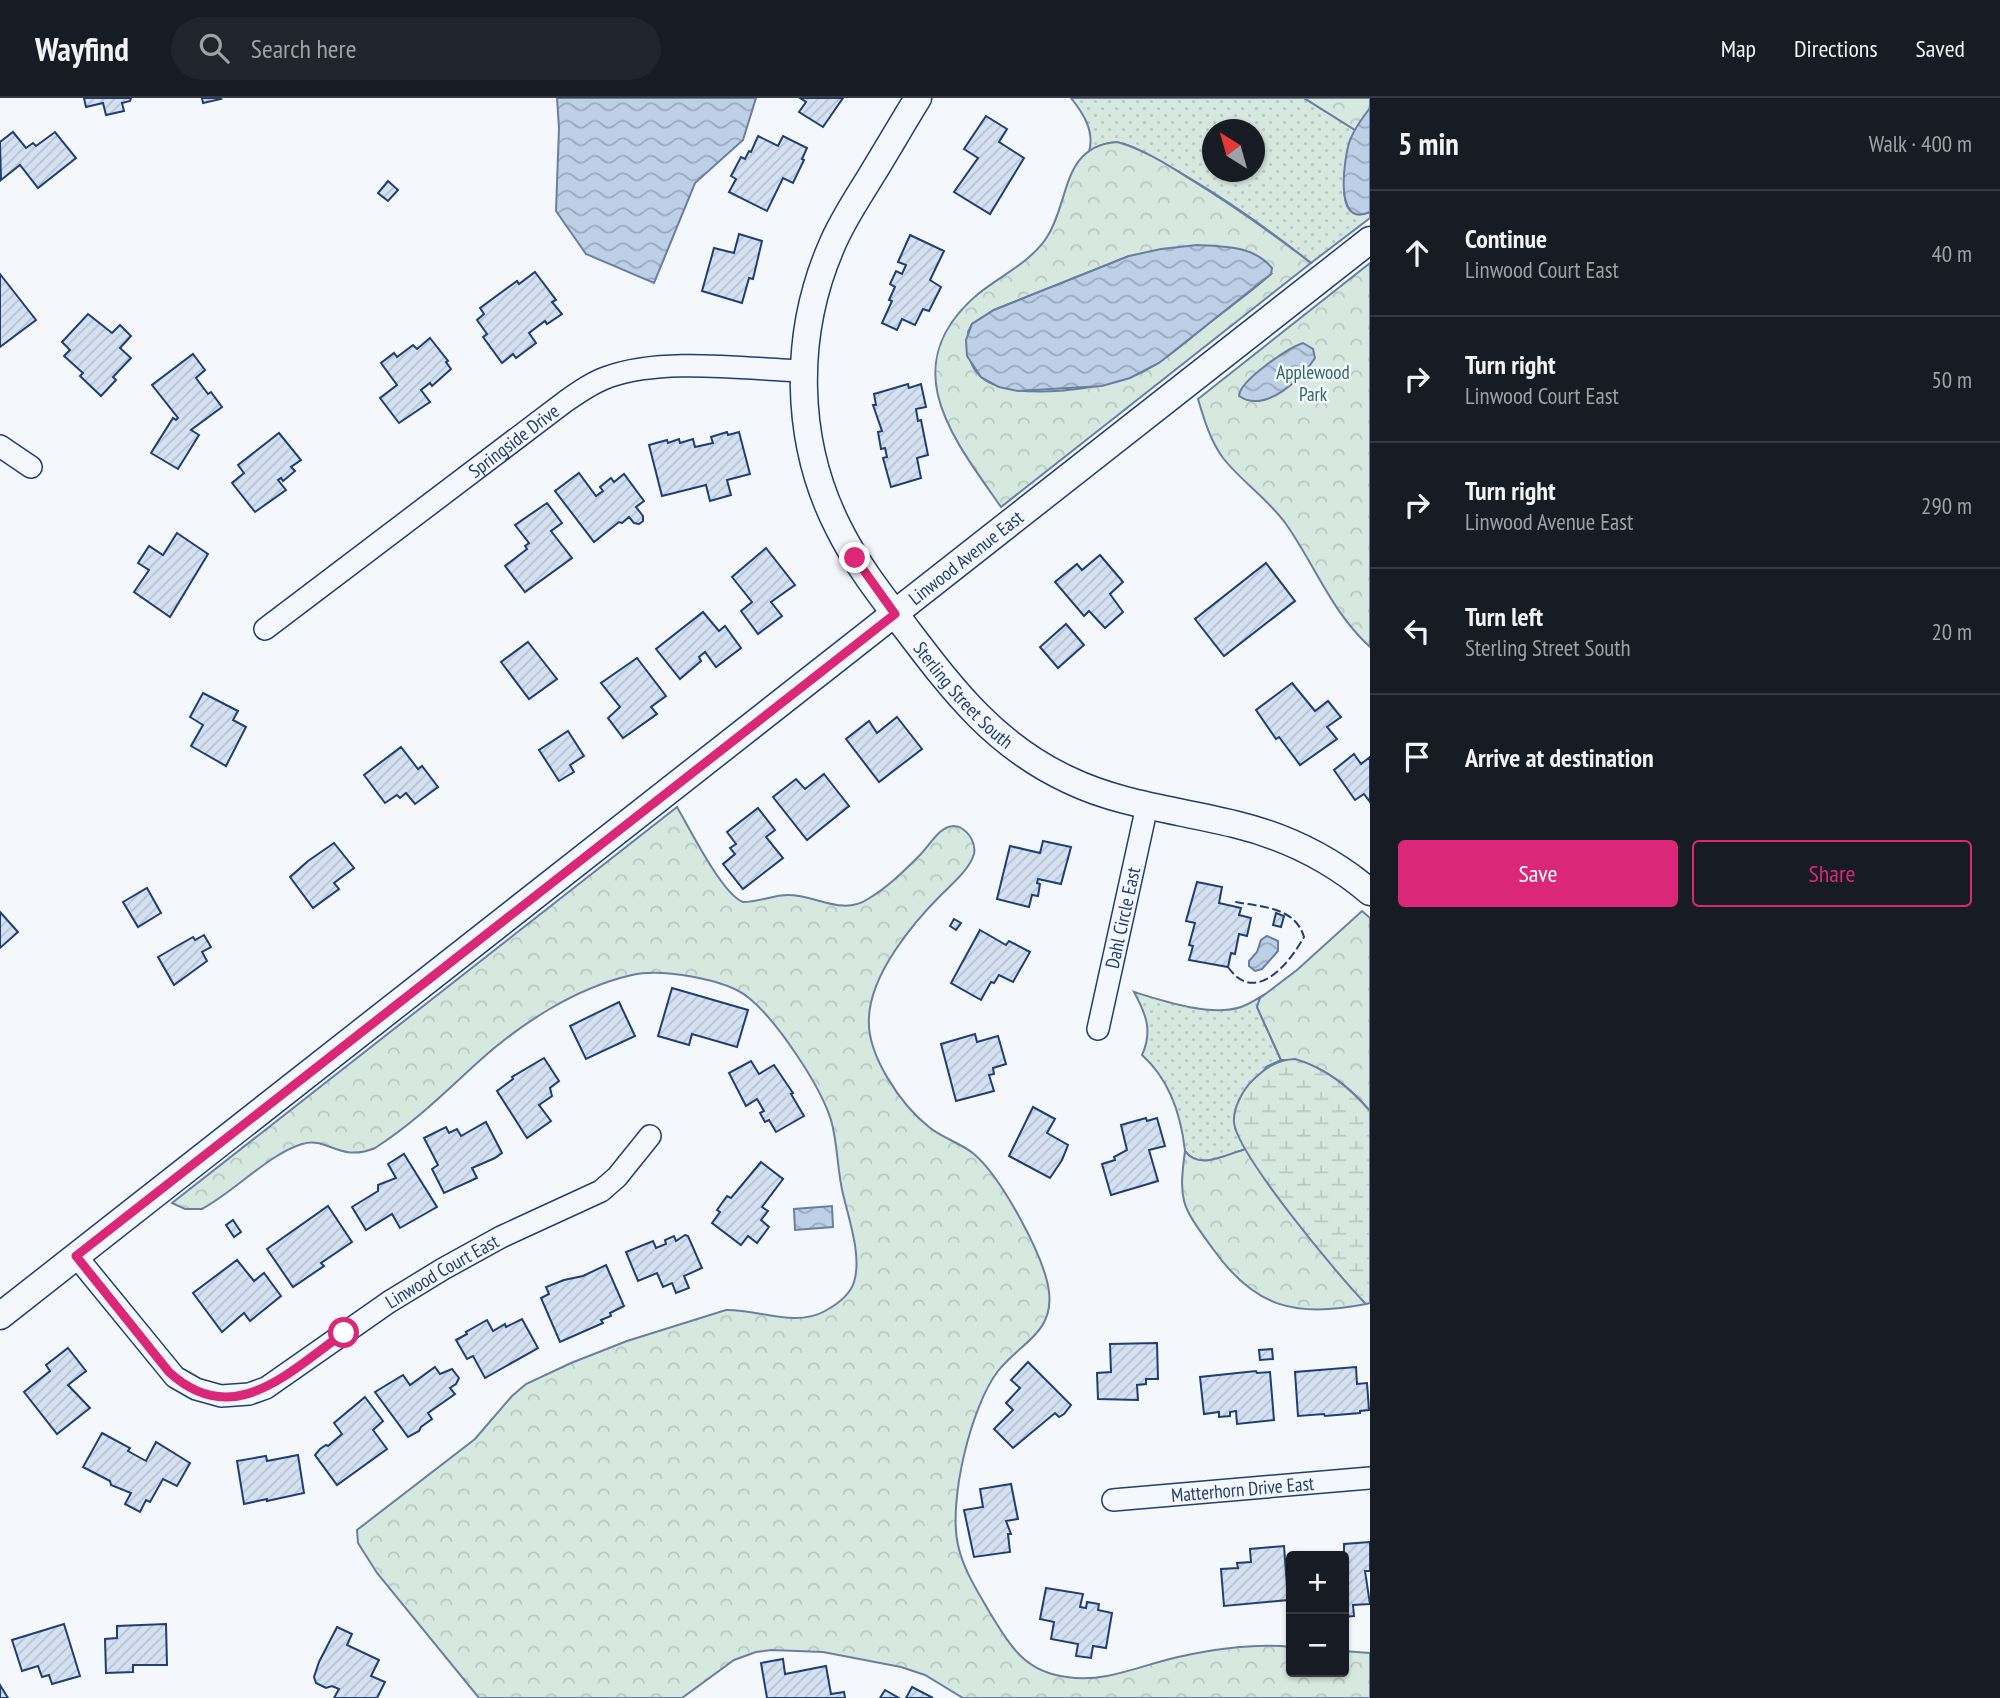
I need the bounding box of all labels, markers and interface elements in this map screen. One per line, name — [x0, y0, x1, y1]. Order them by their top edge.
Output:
search box — [171, 17, 661, 80]
text: Wayfind — [35, 27, 129, 70]
icon: search — [195, 29, 233, 67]
text: Search here — [251, 32, 356, 65]
text: Map — [1721, 33, 1756, 64]
text: Directions — [1794, 33, 1878, 64]
text: Saved — [1916, 33, 1965, 64]
north arrow — [1202, 119, 1265, 182]
text: 5 min — [1398, 124, 1459, 163]
text: Walk · 400 m — [1869, 129, 1972, 158]
text: Continue — [1465, 222, 1547, 255]
icon: ahead — [1398, 234, 1436, 272]
text: 40 m — [1931, 239, 1972, 268]
text: Linwood Court East — [1465, 255, 1619, 284]
text: Turn right — [1465, 348, 1556, 381]
park label: Applewood Park — [1276, 360, 1350, 406]
icon: right — [1398, 360, 1436, 398]
text: 50 m — [1931, 365, 1972, 394]
text: Linwood Court East — [1465, 381, 1619, 410]
street label: Springside Drive — [464, 398, 564, 483]
text: Turn right — [1465, 474, 1556, 507]
icon: right — [1398, 486, 1436, 524]
text: 290 m — [1921, 491, 1972, 520]
street label: Linwood Avenue East — [904, 505, 1028, 610]
text: Linwood Avenue East — [1465, 507, 1633, 536]
route end — [839, 542, 870, 573]
text: Turn left — [1465, 600, 1543, 633]
icon: left — [1398, 612, 1436, 650]
text: 20 m — [1931, 617, 1972, 646]
text: Sterling Street South — [1465, 633, 1631, 662]
street label: Sterling Street South — [908, 637, 1018, 754]
icon: arrive — [1398, 738, 1436, 776]
text: Arrive at destination — [1465, 741, 1654, 774]
button: Save — [1398, 840, 1678, 907]
button: Share — [1692, 840, 1972, 907]
street label: Dahl Circle East — [1100, 864, 1145, 971]
street label: Linwood Court East — [381, 1228, 503, 1313]
route start — [328, 1317, 359, 1348]
street label: Matterhorn Drive East — [1170, 1471, 1316, 1507]
map controls — [1286, 1551, 1349, 1677]
button: + — [1286, 1551, 1349, 1614]
button: − — [1286, 1614, 1349, 1677]

